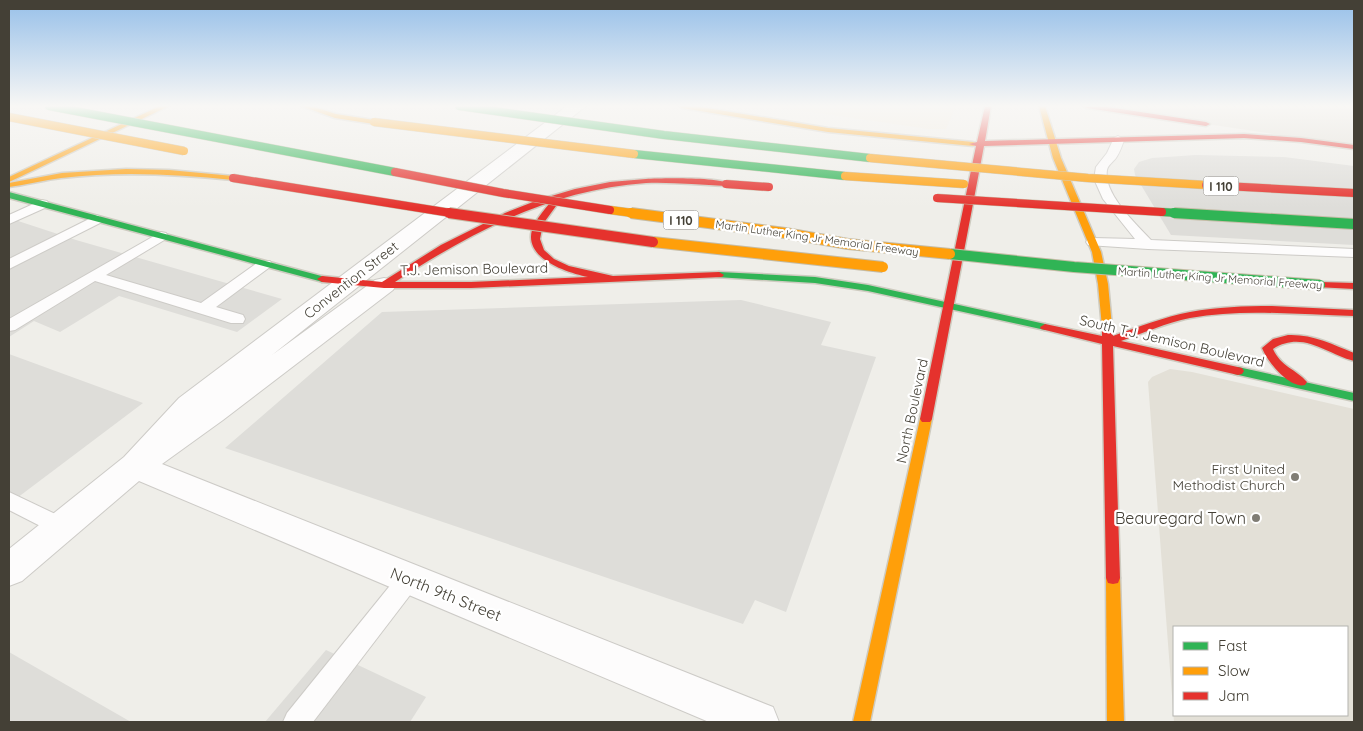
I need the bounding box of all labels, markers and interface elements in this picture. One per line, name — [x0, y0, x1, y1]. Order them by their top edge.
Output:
road number: I 110 — [1204, 177, 1238, 196]
road number: I 110 — [664, 210, 698, 230]
street label: Martin Luther King Jr Memorial Freeway — [714, 217, 920, 259]
street label: Convention Street — [300, 237, 402, 323]
street label: T.J. Jemison Boulevard — [400, 259, 548, 279]
street label: Martin Luther King Jr Memorial Freeway — [1117, 264, 1323, 292]
street label: South T.J. Jemison Boulevard — [1078, 311, 1266, 371]
street label: North Boulevard — [892, 357, 932, 465]
place label: First United Methodist Church — [1172, 460, 1285, 494]
marker: First United Methodist Church — [1289, 471, 1301, 483]
place label: Beauregard Town — [1115, 508, 1246, 528]
marker: Beauregard Town — [1250, 512, 1262, 524]
street label: North 9th Street — [388, 563, 504, 625]
legend — [1173, 626, 1348, 716]
text: Fast — [1218, 636, 1247, 655]
text: Slow — [1218, 661, 1250, 680]
text: Jam — [1218, 686, 1249, 705]

